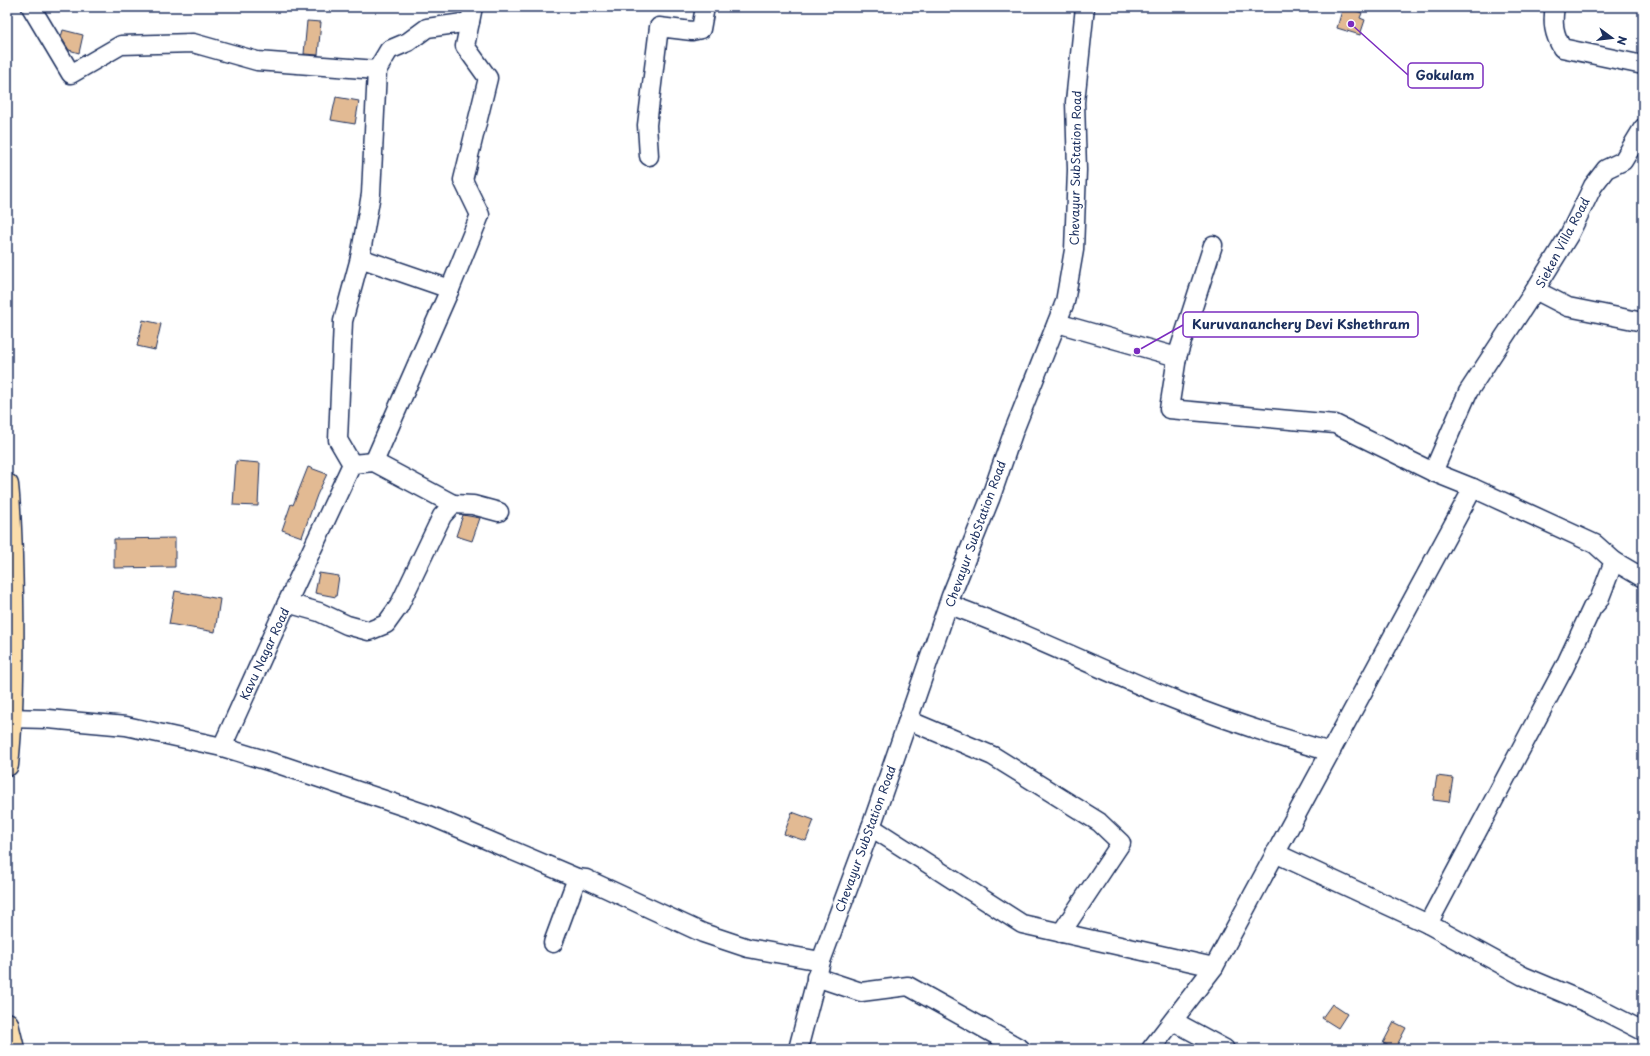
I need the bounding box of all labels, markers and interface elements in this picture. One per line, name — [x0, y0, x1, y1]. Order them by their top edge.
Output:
north arrow — [1592, 18, 1632, 58]
text: N — [1613, 34, 1631, 47]
callout: Gokulam — [1408, 63, 1483, 88]
text: Gokulam — [1415, 65, 1475, 84]
street label: Chevayur SubStation Road — [1065, 90, 1085, 246]
street label: Sieken Villa Road — [1531, 194, 1594, 291]
callout: Kuruvananchery Devi Kshethram — [1183, 312, 1418, 337]
text: Kuruvananchery Devi Kshethram — [1192, 314, 1410, 333]
street label: Chevayur SubStation Road — [940, 458, 1010, 610]
street label: Kavu Nagar Road — [235, 604, 293, 703]
street label: Chevayur SubStation Road — [830, 763, 900, 915]

